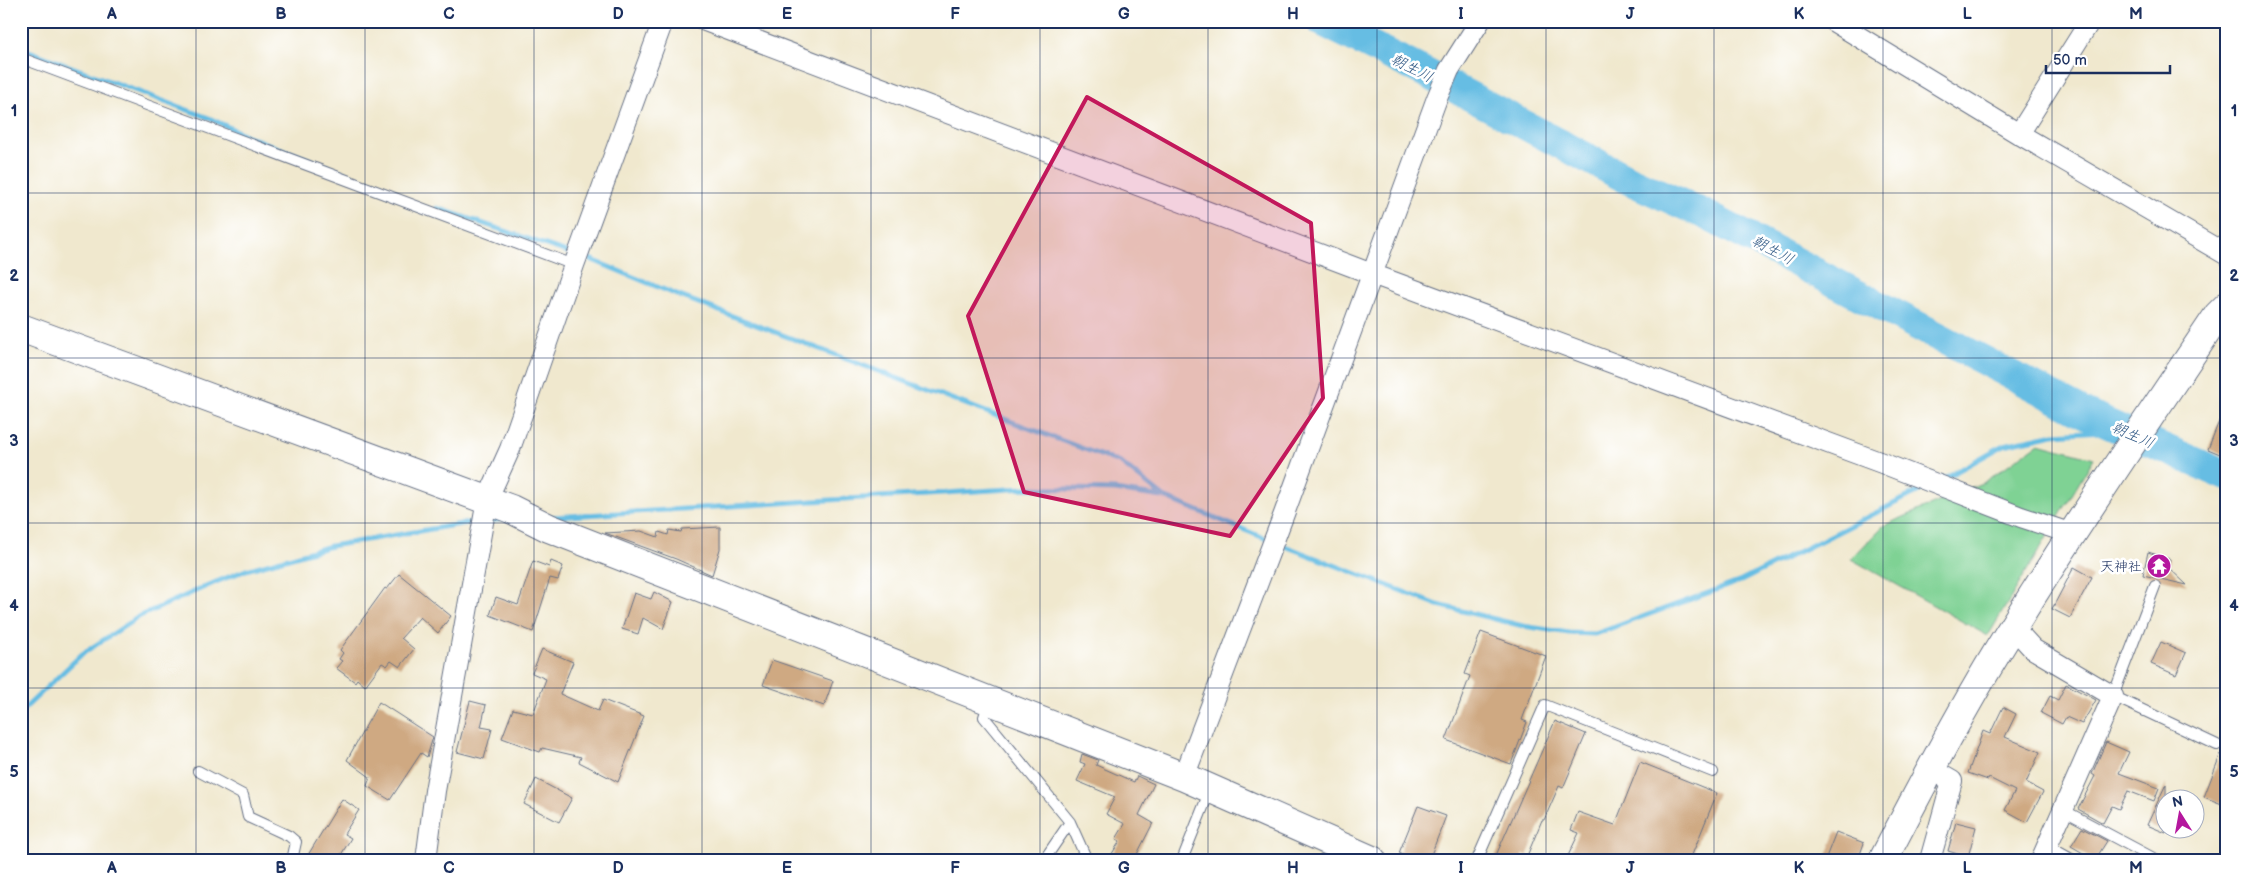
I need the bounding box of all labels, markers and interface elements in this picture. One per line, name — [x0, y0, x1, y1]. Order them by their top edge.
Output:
text: A — [106, 5, 117, 24]
text: B — [275, 5, 287, 24]
text: C — [443, 5, 455, 24]
text: D — [612, 5, 624, 24]
text: E — [782, 5, 792, 24]
text: F — [950, 5, 960, 24]
text: G — [1118, 5, 1130, 24]
text: H — [1287, 5, 1299, 24]
text: I — [1458, 5, 1464, 24]
text: J — [1626, 5, 1635, 24]
text: K — [1794, 5, 1805, 24]
text: L — [1962, 5, 1972, 24]
text: M — [2129, 5, 2143, 24]
scale bar — [2046, 42, 2169, 74]
water label: 朝生川 — [1387, 50, 1436, 87]
text: 50 m — [2053, 51, 2087, 70]
text: 1 — [11, 102, 17, 121]
text: 1 — [2231, 102, 2237, 121]
water label: 朝生川 — [1748, 231, 1797, 269]
text: 2 — [9, 267, 19, 286]
text: 2 — [2229, 267, 2239, 286]
water label: 朝生川 — [2108, 418, 2157, 453]
text: 3 — [9, 432, 19, 451]
text: 3 — [2229, 432, 2239, 451]
temple icon: 天神社 — [2146, 553, 2172, 579]
place label: 天神社 — [2100, 558, 2142, 575]
text: 4 — [9, 597, 19, 616]
text: 4 — [2229, 597, 2239, 616]
text: 5 — [9, 763, 19, 782]
text: 5 — [2229, 763, 2239, 782]
north arrow — [2156, 788, 2206, 838]
text: N — [2171, 792, 2184, 811]
text: A — [106, 859, 117, 878]
text: B — [275, 859, 287, 878]
text: C — [443, 859, 455, 878]
text: D — [612, 859, 624, 878]
text: E — [782, 859, 792, 878]
text: F — [950, 859, 960, 878]
text: G — [1118, 859, 1130, 878]
text: H — [1287, 859, 1299, 878]
text: I — [1458, 859, 1464, 878]
text: J — [1626, 859, 1635, 878]
text: K — [1794, 859, 1805, 878]
text: L — [1962, 859, 1972, 878]
text: M — [2129, 859, 2143, 878]

